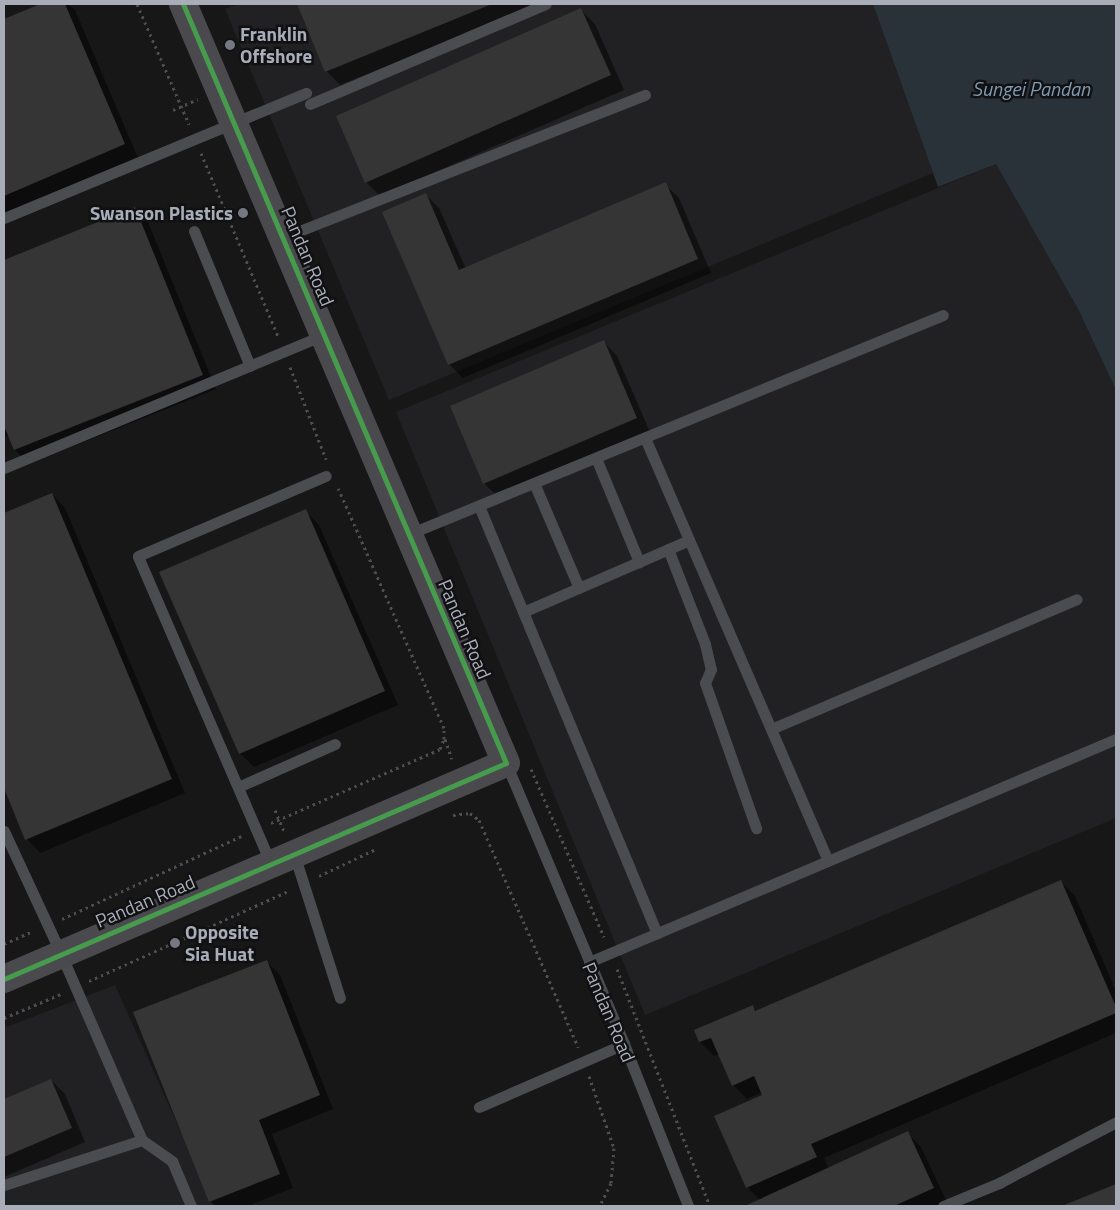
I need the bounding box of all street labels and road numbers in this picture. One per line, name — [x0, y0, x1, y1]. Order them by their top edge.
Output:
street label: Pandan Road — [277, 203, 339, 309]
street label: Pandan Road — [434, 576, 496, 682]
street label: Pandan Road — [92, 870, 198, 932]
street label: Pandan Road — [578, 959, 640, 1065]

